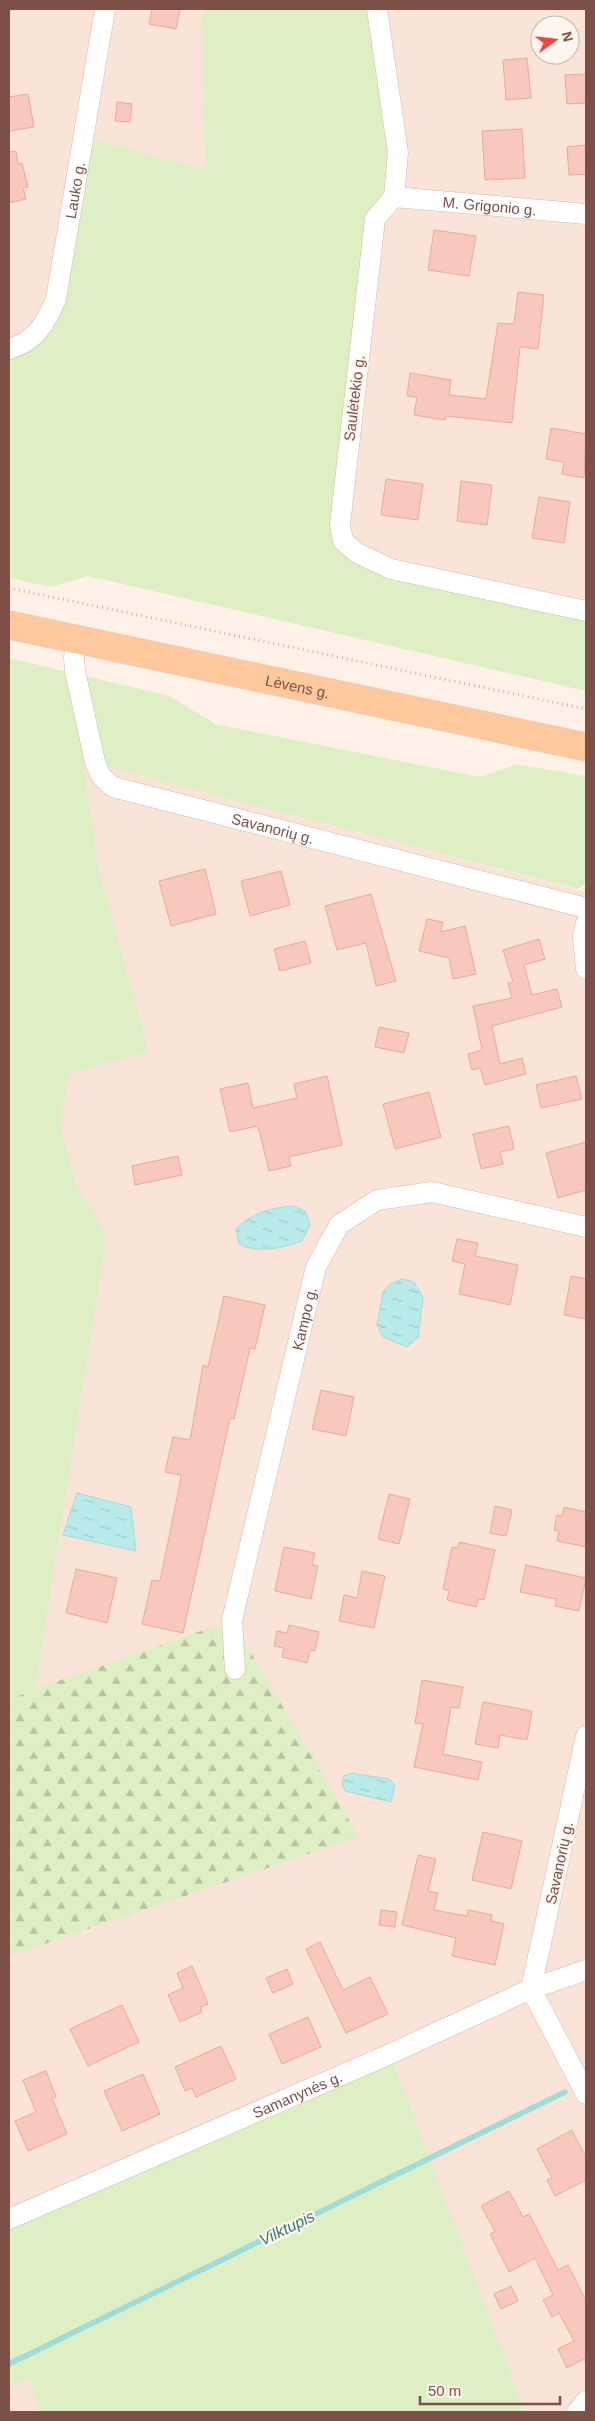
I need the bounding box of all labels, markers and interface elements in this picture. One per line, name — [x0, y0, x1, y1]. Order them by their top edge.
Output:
north arrow — [530, 15, 580, 65]
text: N — [559, 30, 577, 44]
street label: Lauko g. — [61, 160, 88, 220]
street label: M. Grigonio g. — [442, 193, 537, 218]
street label: Saulėtekio g. — [340, 354, 368, 442]
street label: Lėvens g. — [264, 671, 331, 701]
street label: Savanorių g. — [230, 809, 316, 847]
street label: Kampo g. — [288, 1285, 319, 1352]
street label: Savanorių g. — [542, 1820, 576, 1906]
street label: Samanynės g. — [250, 2067, 345, 2121]
water label: Vilktupis — [257, 2207, 317, 2249]
scale bar — [420, 2374, 560, 2406]
text: 50 m — [428, 2382, 461, 2399]

